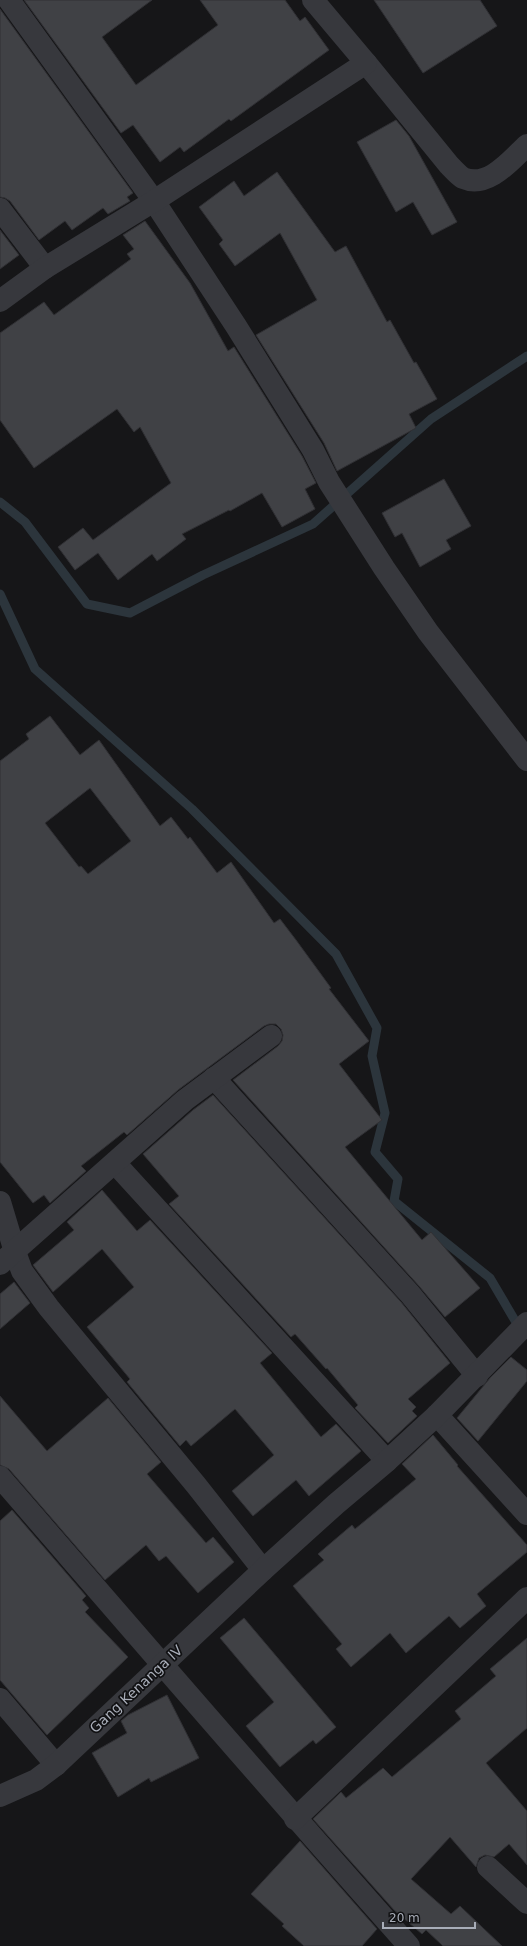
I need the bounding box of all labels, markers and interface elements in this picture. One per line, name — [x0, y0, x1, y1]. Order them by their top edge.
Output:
street label: Gang Kenanga IV — [86, 1642, 186, 1736]
scale bar — [383, 1904, 475, 1930]
text: 20 m — [389, 1911, 420, 1925]

